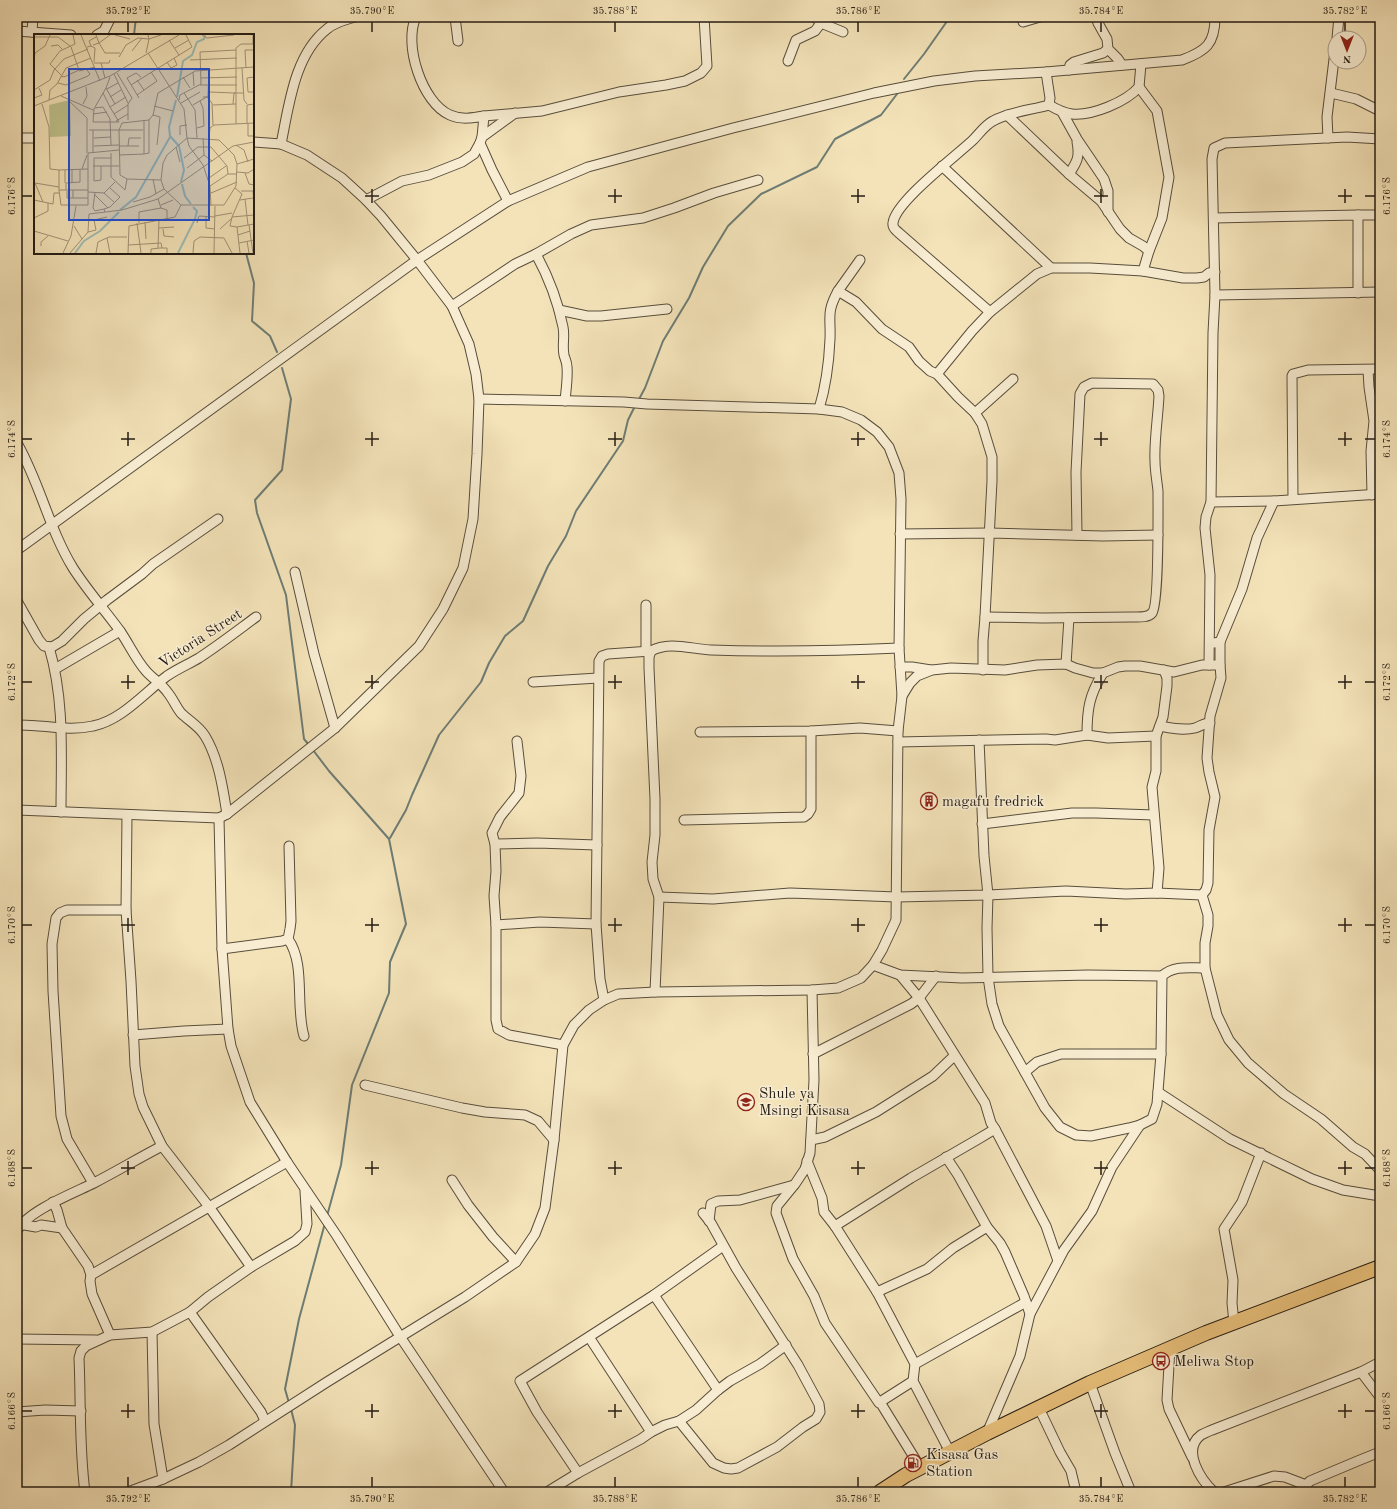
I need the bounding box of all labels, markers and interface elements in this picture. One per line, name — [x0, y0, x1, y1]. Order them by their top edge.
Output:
text: 35.792°E — [106, 6, 150, 16]
text: 35.790°E — [350, 6, 394, 16]
text: 35.788°E — [593, 6, 637, 16]
text: 35.786°E — [836, 6, 880, 16]
text: 35.784°E — [1079, 6, 1123, 16]
text: 35.782°E — [1323, 6, 1367, 16]
north arrow — [1327, 30, 1367, 70]
inset map — [34, 34, 254, 254]
text: N — [1342, 53, 1351, 64]
text: 6.176°S — [7, 177, 17, 215]
text: 6.176°S — [1382, 177, 1392, 215]
text: 6.174°S — [7, 420, 17, 458]
text: 6.174°S — [1382, 420, 1392, 458]
street label: Victoria Street — [157, 607, 245, 672]
text: 6.172°S — [7, 663, 17, 701]
text: 6.172°S — [1382, 663, 1392, 701]
building icon: magafu fredrick — [919, 791, 939, 811]
place label: magafu fredrick — [942, 795, 1045, 810]
text: 6.170°S — [7, 906, 17, 944]
text: 6.170°S — [1382, 906, 1392, 944]
place label: Shule ya Msingi Kisasa — [759, 1087, 850, 1119]
school or university icon: Shule ya Msingi Kisasa — [736, 1092, 756, 1112]
text: 6.168°S — [7, 1149, 17, 1187]
text: 6.168°S — [1382, 1149, 1392, 1187]
bus stop icon: Meliwa Stop — [1151, 1351, 1171, 1371]
place label: Meliwa Stop — [1174, 1355, 1254, 1370]
text: 6.166°S — [7, 1392, 17, 1430]
text: 6.166°S — [1382, 1392, 1392, 1430]
place label: Kisasa Gas Station — [926, 1448, 998, 1480]
fuel station icon: Kisasa Gas Station — [903, 1453, 923, 1473]
text: 35.792°E — [106, 1494, 150, 1504]
text: 35.790°E — [350, 1494, 394, 1504]
text: 35.788°E — [593, 1494, 637, 1504]
text: 35.786°E — [836, 1494, 880, 1504]
text: 35.784°E — [1079, 1494, 1123, 1504]
text: 35.782°E — [1323, 1494, 1367, 1504]

